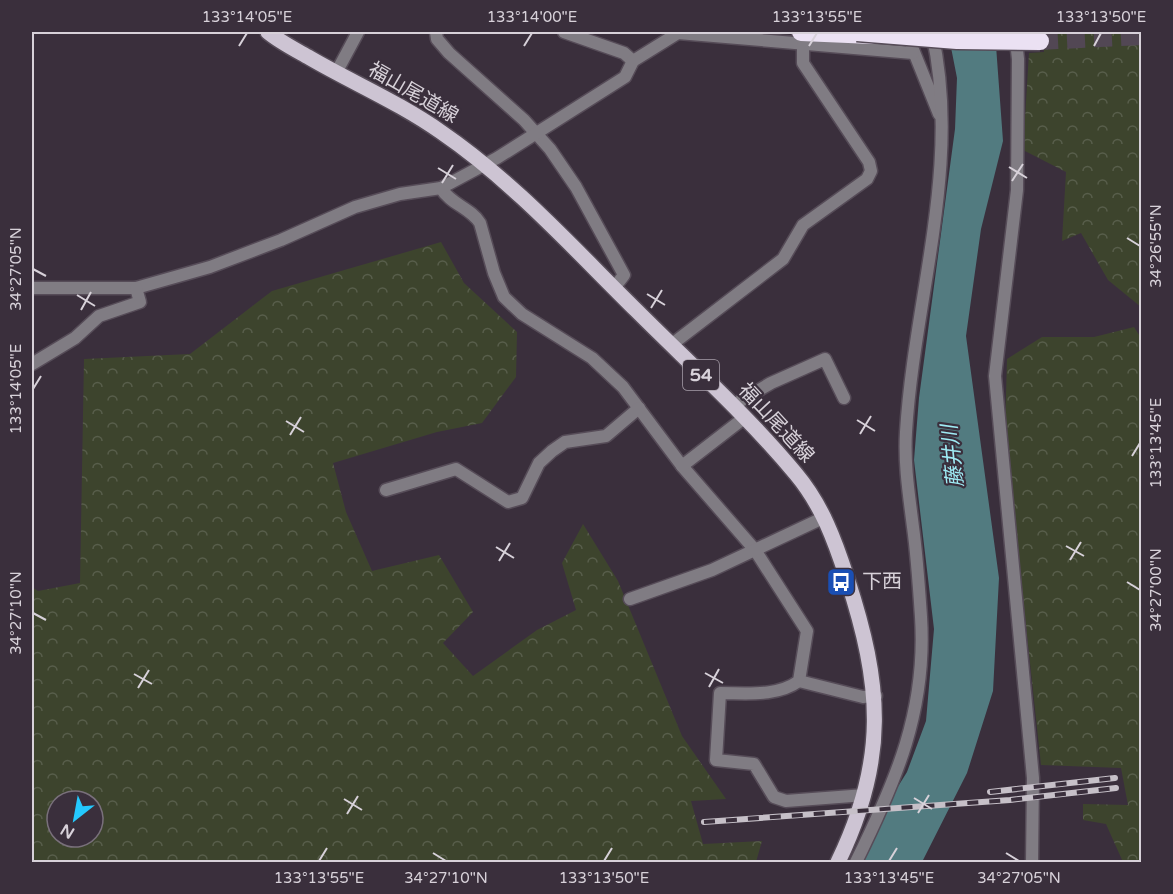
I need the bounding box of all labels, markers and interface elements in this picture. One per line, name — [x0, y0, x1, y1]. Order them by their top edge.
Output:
text: 133°14'05"E — [202, 8, 292, 26]
text: 133°14'00"E — [487, 8, 577, 26]
text: 133°13'55"E — [772, 8, 862, 26]
text: 133°13'50"E — [1056, 8, 1146, 26]
street label: 福山尾道線 — [364, 58, 462, 128]
text: 34°26'55"N — [1147, 204, 1165, 288]
text: 34°27'05"N — [7, 227, 25, 311]
text: 133°14'05"E — [7, 344, 25, 434]
road number: 54 — [683, 360, 719, 390]
street label: 福山尾道線 — [733, 378, 819, 468]
text: 133°13'45"E — [1147, 398, 1165, 488]
water label: 藤井川 — [937, 421, 969, 489]
text: 34°27'00"N — [1147, 548, 1165, 632]
bus stop icon: 下西 — [825, 566, 857, 598]
place label: 下西 — [862, 570, 902, 594]
text: 34°27'10"N — [7, 571, 25, 655]
north arrow — [45, 789, 105, 849]
text: N — [57, 819, 78, 843]
text: 133°13'55"E — [274, 869, 364, 887]
text: 34°27'10"N — [404, 869, 488, 887]
text: 133°13'50"E — [559, 869, 649, 887]
text: 133°13'45"E — [844, 869, 934, 887]
text: 34°27'05"N — [977, 869, 1061, 887]

